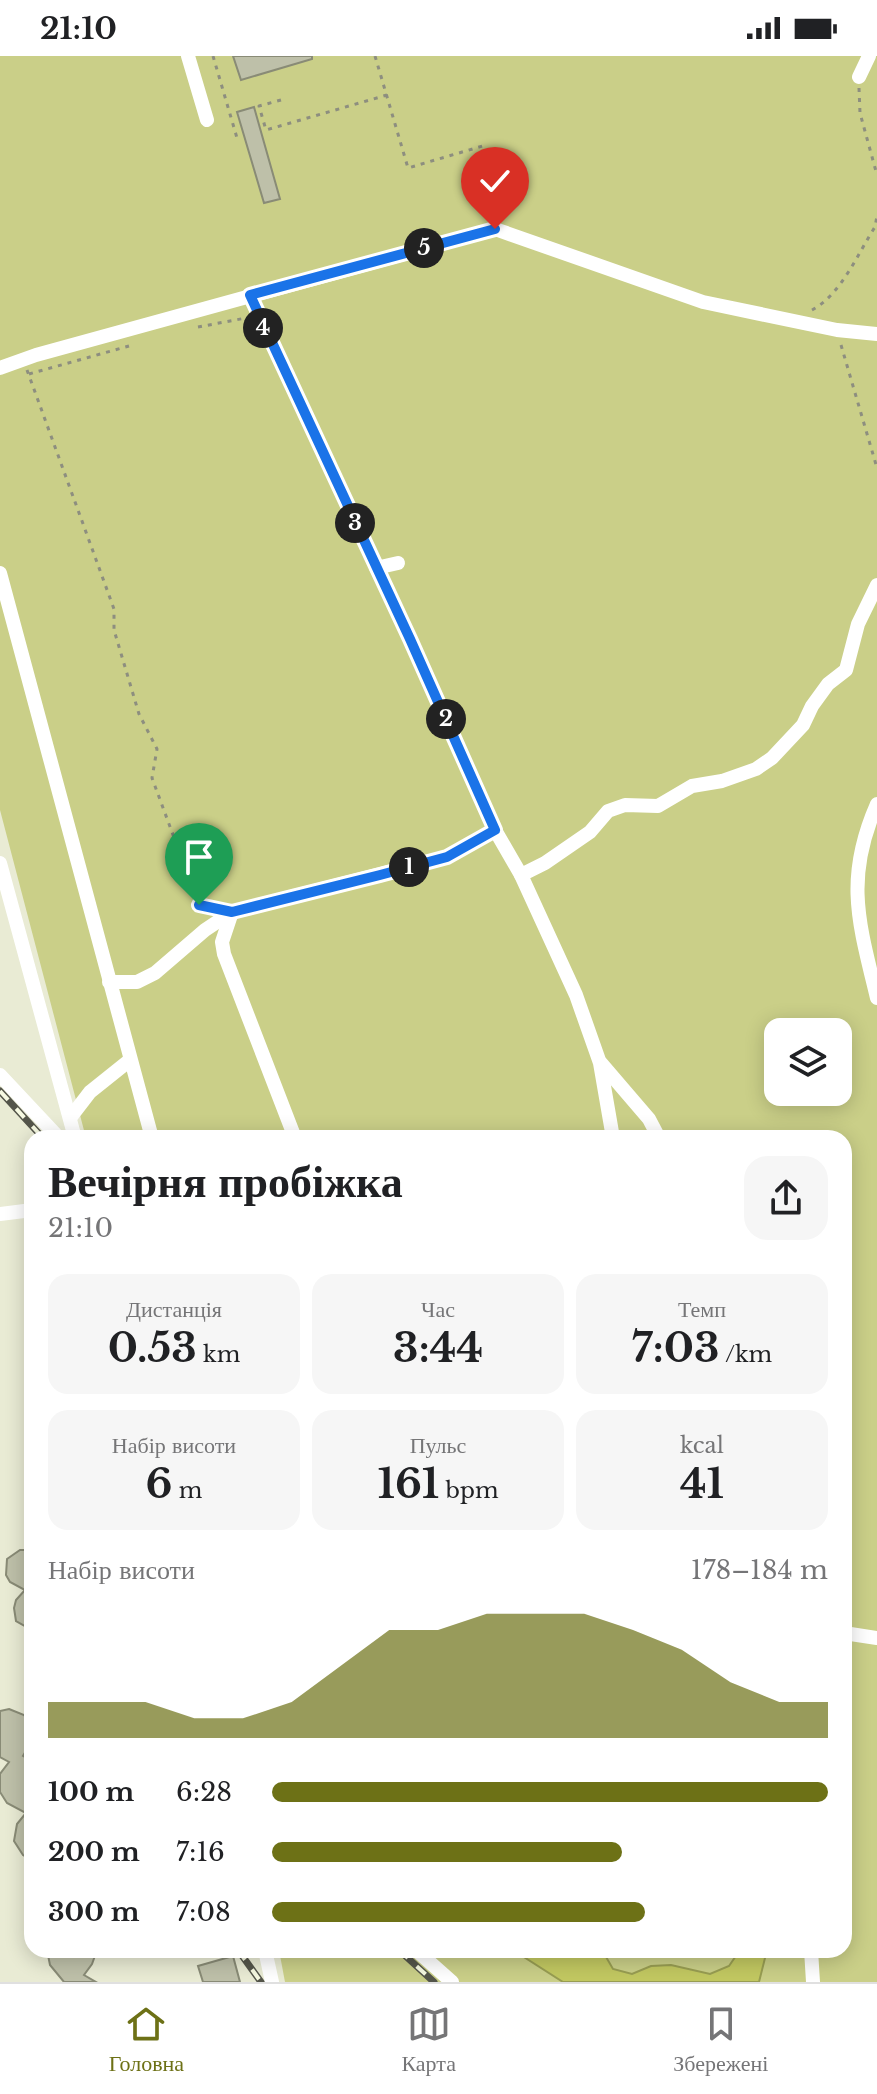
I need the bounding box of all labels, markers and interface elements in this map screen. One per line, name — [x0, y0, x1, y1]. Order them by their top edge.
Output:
text: 21:10 — [40, 10, 117, 47]
pin — [461, 147, 529, 229]
icon: check — [473, 159, 517, 203]
pin: 5 — [404, 228, 444, 268]
text: 5 — [417, 234, 431, 261]
pin: 4 — [243, 308, 283, 348]
text: 4 — [256, 314, 270, 341]
pin: 3 — [335, 503, 375, 543]
text: 3 — [348, 509, 362, 536]
pin: 2 — [426, 699, 466, 739]
text: 2 — [439, 705, 453, 732]
pin — [165, 823, 233, 905]
icon: arrive — [177, 835, 221, 879]
pin: 1 — [389, 847, 429, 887]
text: 1 — [404, 853, 414, 880]
map controls — [764, 1018, 852, 1106]
button: layers — [764, 1018, 852, 1106]
text: Вечірня пробіжка — [48, 1154, 403, 1209]
button: share — [744, 1156, 828, 1240]
text: 21:10 — [48, 1212, 113, 1244]
text: Дистанція — [126, 1296, 222, 1323]
text: Час — [421, 1296, 455, 1323]
text: Темп — [678, 1296, 726, 1323]
text: 0.53 — [108, 1323, 197, 1373]
text: 3:44 — [393, 1323, 483, 1373]
text: 7:03 — [632, 1323, 719, 1373]
text: km — [197, 1341, 240, 1368]
text: /km — [719, 1341, 772, 1368]
text: Набір висоти — [112, 1432, 236, 1459]
text: Пульс — [410, 1432, 466, 1459]
text: kcal — [680, 1432, 724, 1459]
text: 6 — [146, 1459, 173, 1509]
text: 161 — [377, 1459, 439, 1509]
text: 41 — [680, 1459, 724, 1509]
text: m — [173, 1477, 202, 1504]
text: bpm — [439, 1477, 499, 1504]
text: Набір висоти — [48, 1554, 195, 1586]
text: 178–184 m — [691, 1554, 828, 1586]
text: 100 m — [48, 1776, 134, 1808]
text: 6:28 — [176, 1776, 232, 1808]
text: 200 m — [48, 1836, 140, 1868]
text: 7:16 — [176, 1836, 225, 1868]
text: 300 m — [48, 1896, 140, 1928]
text: 7:08 — [176, 1896, 231, 1928]
tab: Головна — [109, 2002, 184, 2077]
tab: Карта — [401, 2002, 456, 2077]
tab: Збережені — [673, 2002, 768, 2077]

